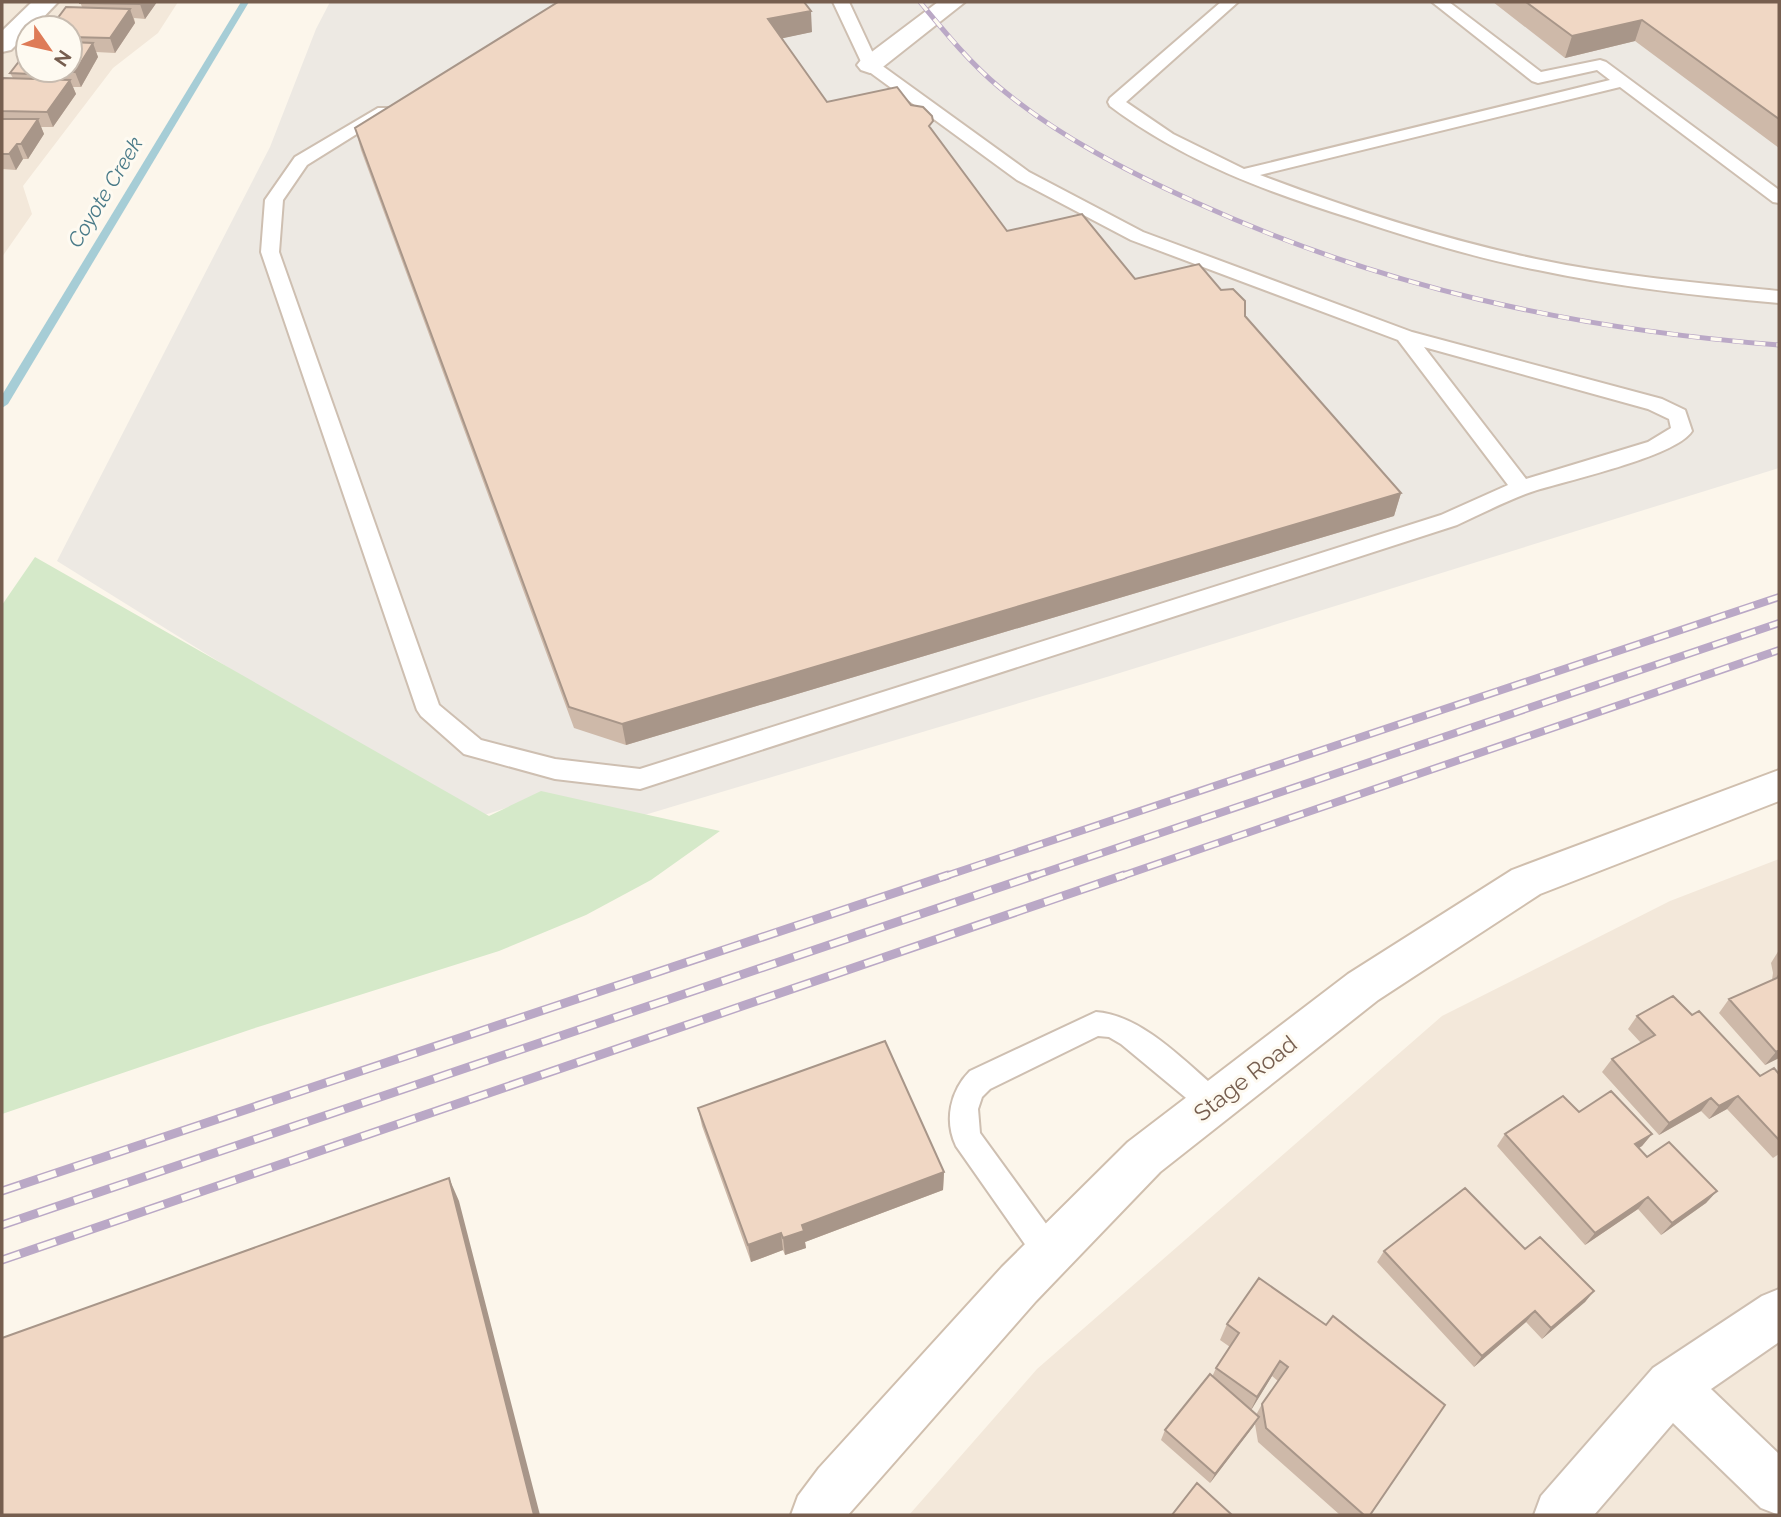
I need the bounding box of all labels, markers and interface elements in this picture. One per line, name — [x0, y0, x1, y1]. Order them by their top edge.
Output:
north arrow — [14, 14, 84, 84]
text: N — [50, 46, 76, 71]
water label: Coyote Creek — [62, 132, 148, 252]
street label: Stage Road — [1188, 1030, 1302, 1126]

